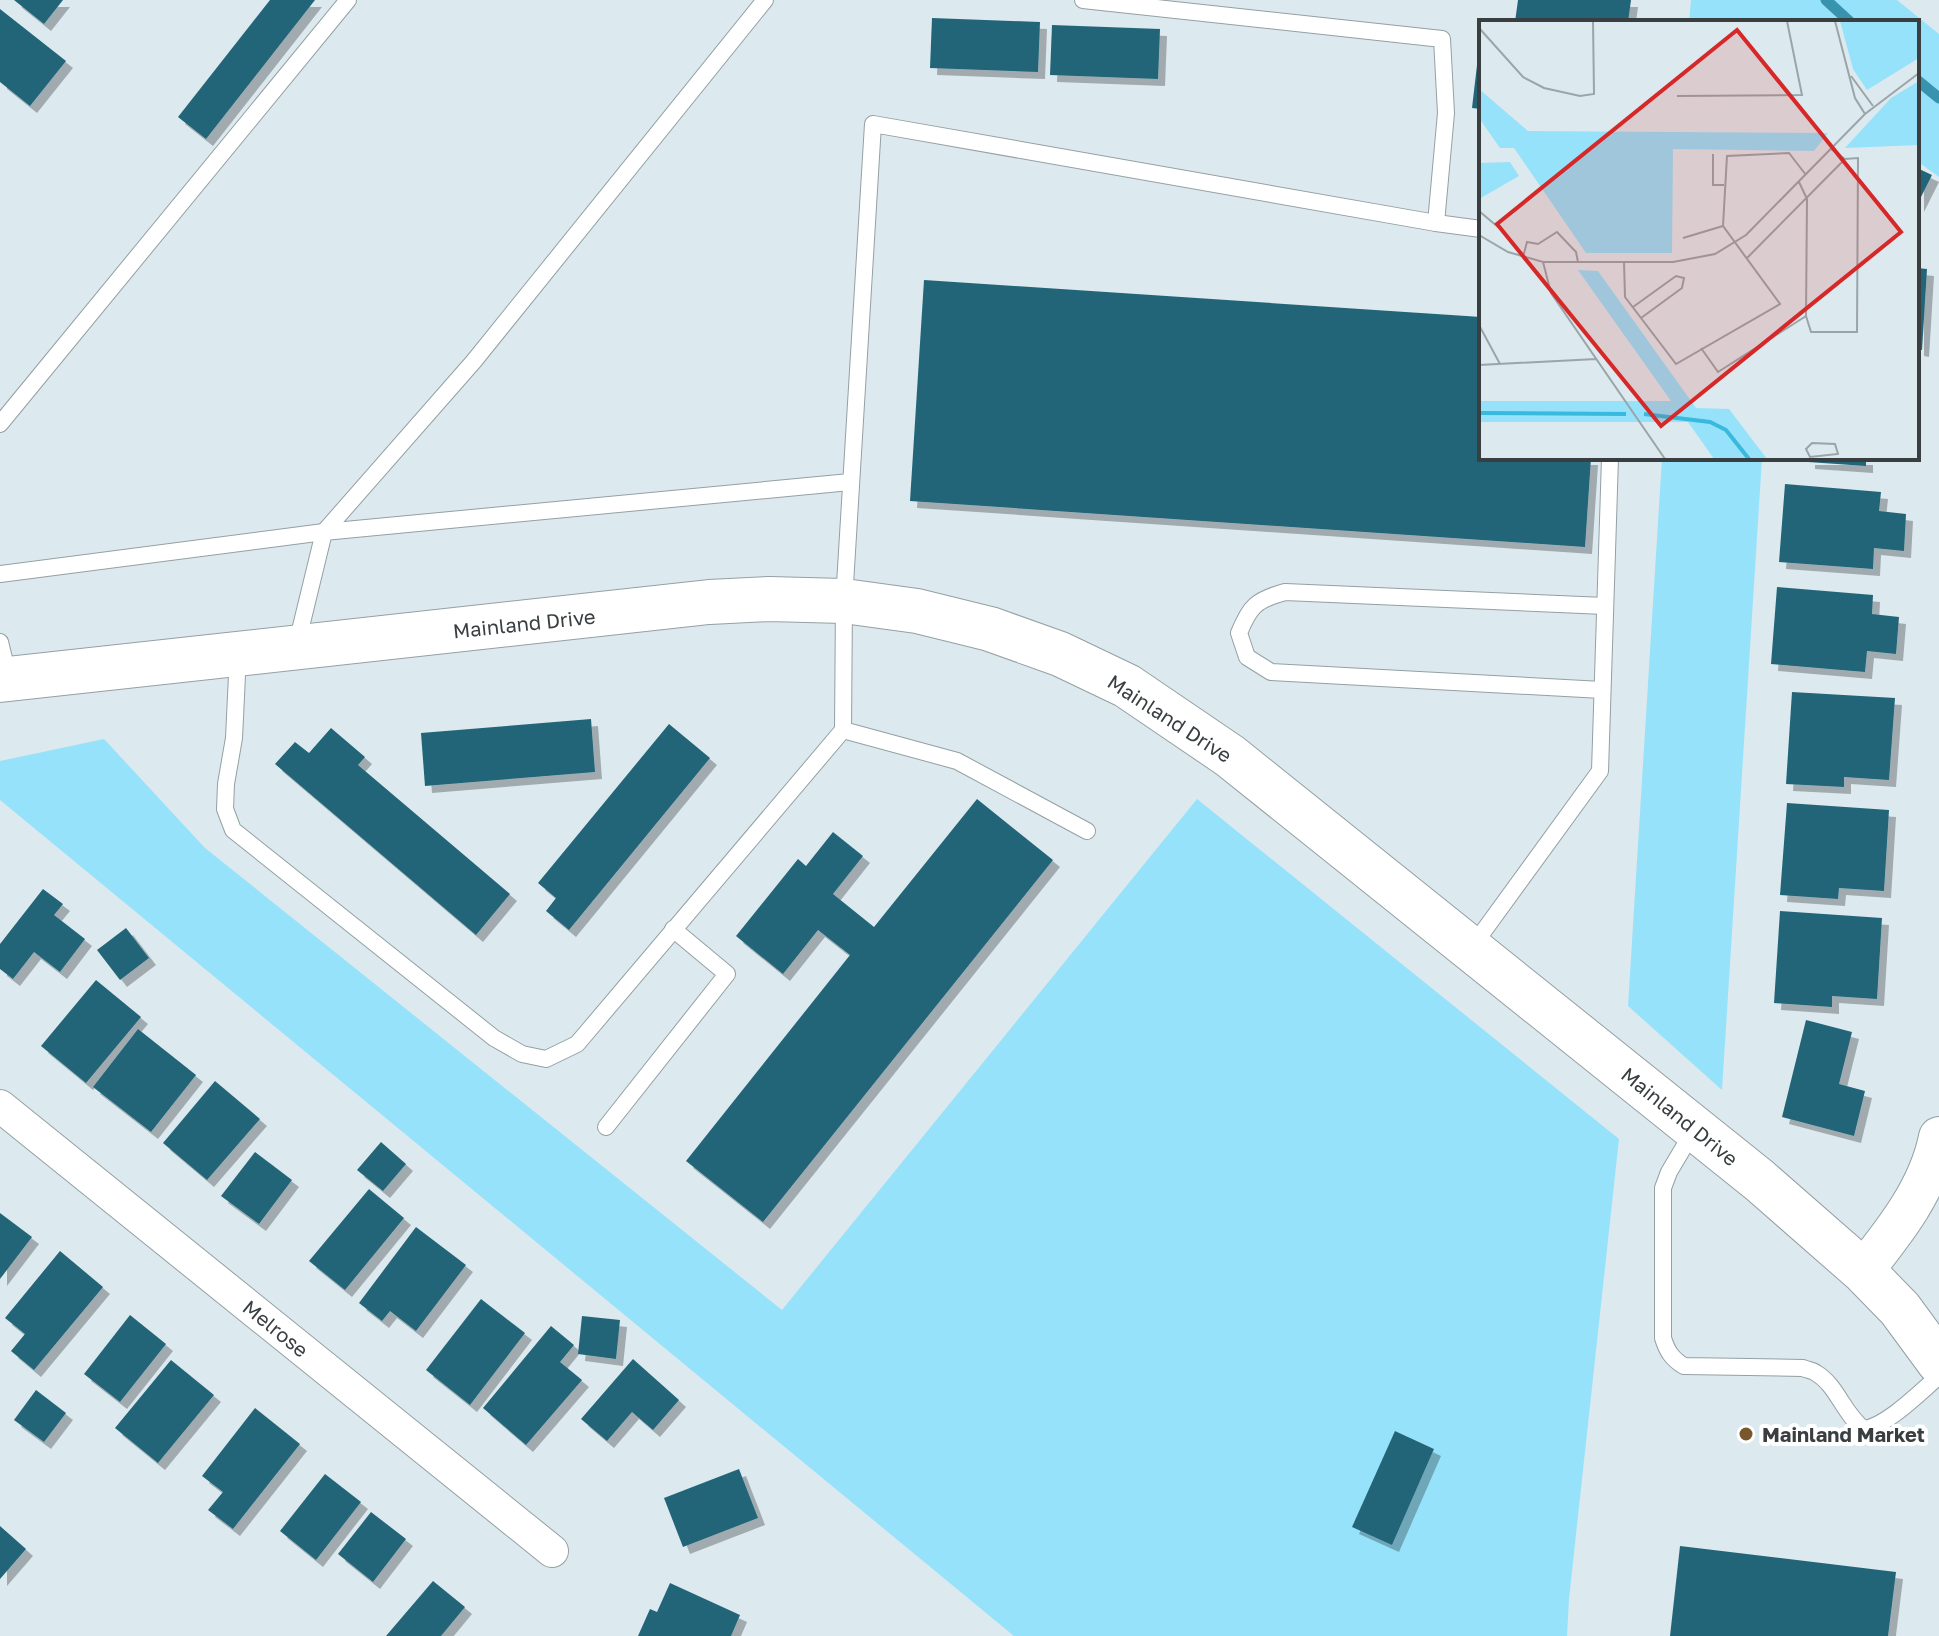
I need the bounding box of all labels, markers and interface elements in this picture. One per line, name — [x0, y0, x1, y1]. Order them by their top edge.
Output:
inset map — [1479, 20, 1919, 460]
street label: Mainland Drive — [452, 604, 596, 642]
street label: Mainland Drive — [1103, 669, 1237, 767]
street label: Mainland Drive — [1617, 1062, 1743, 1170]
street label: Melrose — [239, 1294, 313, 1362]
place label: Mainland Market — [1762, 1422, 1925, 1446]
marker: Mainland Market — [1737, 1425, 1755, 1443]

